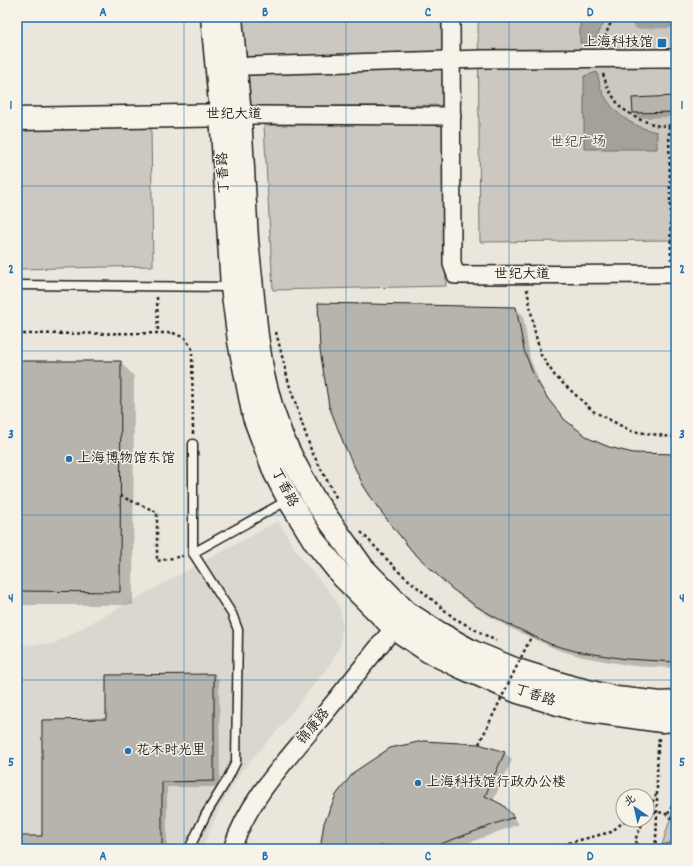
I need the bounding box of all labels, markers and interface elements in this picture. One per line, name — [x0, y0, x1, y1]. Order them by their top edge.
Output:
text: A — [99, 4, 107, 23]
text: B — [262, 4, 268, 23]
text: C — [425, 4, 432, 23]
text: D — [587, 4, 594, 23]
place label: 上海科技馆 — [583, 33, 653, 53]
marker: 上海科技馆 — [656, 37, 668, 49]
text: 1 — [10, 97, 13, 116]
text: 1 — [681, 97, 684, 116]
street label: 世纪大道 — [206, 105, 262, 125]
park label: 世纪广场 — [550, 133, 606, 153]
street label: 丁香路 — [213, 152, 235, 194]
text: 2 — [8, 261, 14, 280]
text: 2 — [679, 261, 685, 280]
street label: 世纪大道 — [494, 265, 550, 285]
text: 3 — [8, 426, 14, 445]
text: 3 — [679, 426, 685, 445]
place label: 上海博物馆东馆 — [77, 449, 175, 469]
marker: 上海博物馆东馆 — [64, 454, 74, 464]
street label: 丁香路 — [266, 465, 302, 511]
text: 4 — [8, 590, 14, 609]
text: 4 — [679, 590, 685, 609]
street label: 丁香路 — [512, 680, 558, 712]
street label: 锦康路 — [293, 704, 335, 750]
place label: 花木时光里 — [136, 741, 206, 761]
marker: 花木时光里 — [123, 746, 133, 756]
text: 5 — [8, 754, 14, 773]
text: 5 — [679, 754, 685, 773]
place label: 上海科技馆行政办公楼 — [426, 773, 566, 793]
marker: 上海科技馆行政办公楼 — [413, 778, 423, 788]
north arrow — [615, 788, 655, 828]
text: 北 — [621, 792, 640, 811]
text: A — [99, 848, 107, 866]
text: B — [262, 848, 268, 866]
text: C — [425, 848, 432, 866]
text: D — [587, 848, 594, 866]

